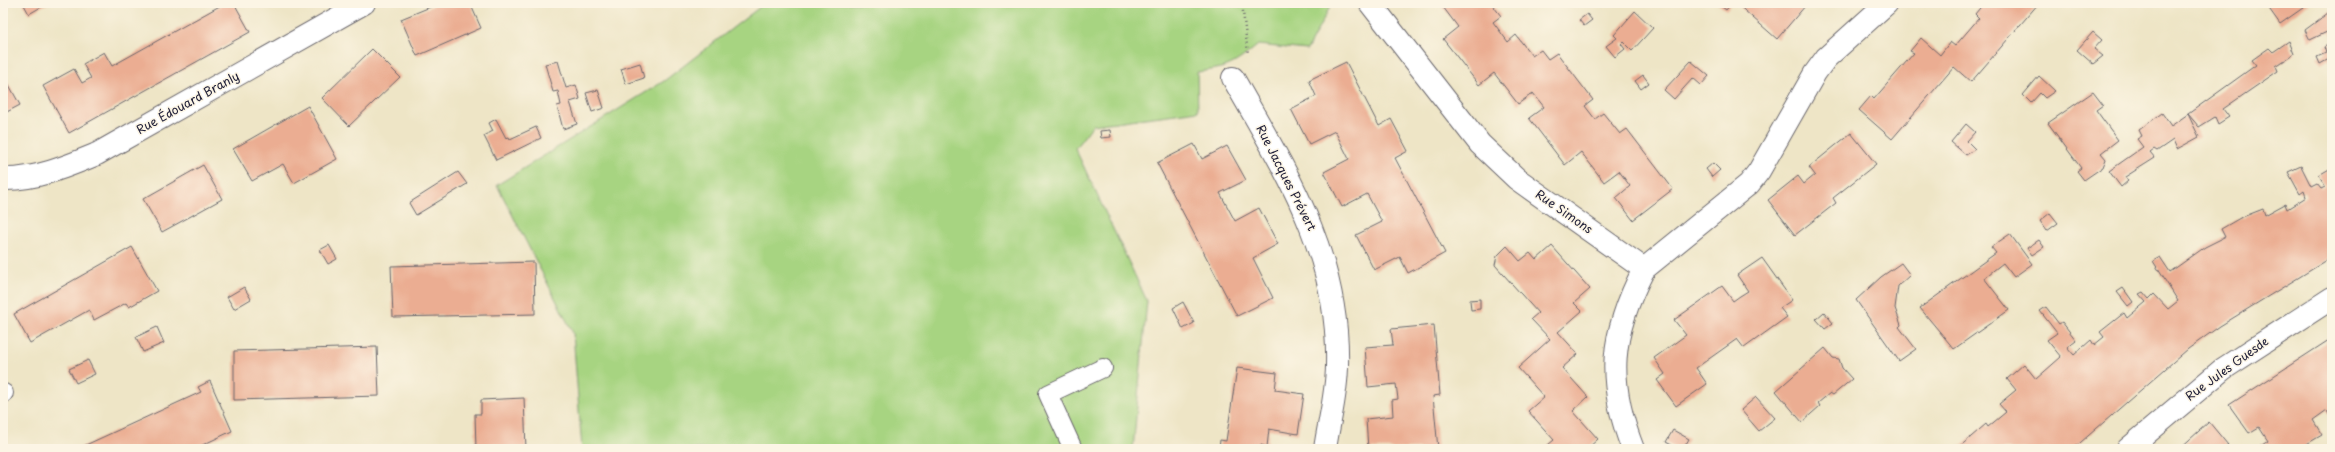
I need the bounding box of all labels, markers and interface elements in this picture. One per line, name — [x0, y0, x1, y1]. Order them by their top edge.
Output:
street label: Rue Édouard Branly — [133, 66, 242, 138]
street label: Rue Jacques Prévert — [1252, 121, 1322, 234]
street label: Rue Simons — [1532, 185, 1597, 238]
street label: Rue Jules Guesde — [2181, 332, 2272, 405]

